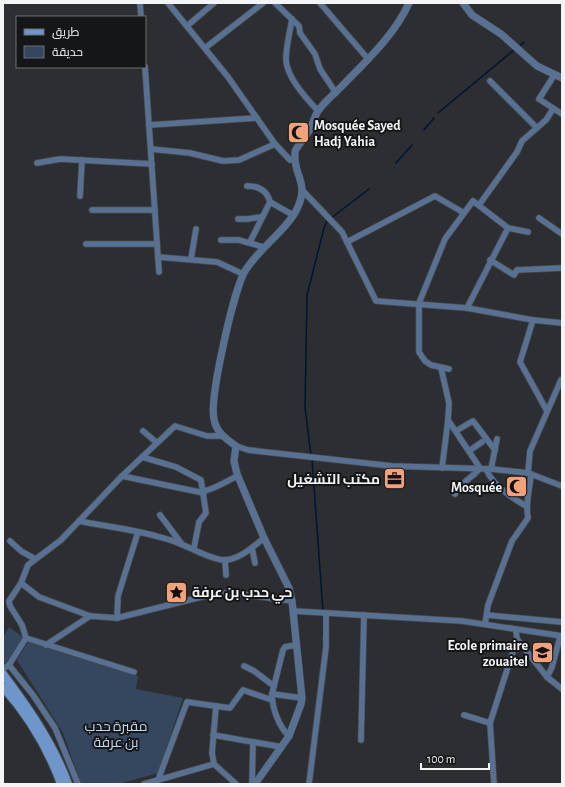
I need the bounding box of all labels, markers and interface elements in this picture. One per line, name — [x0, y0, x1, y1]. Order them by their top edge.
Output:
legend — [16, 16, 146, 68]
text: طريق — [52, 26, 80, 39]
text: حديقة — [52, 46, 83, 59]
place label: Mosquée Sayed Hadj Yahia — [314, 119, 401, 149]
mosque icon: Mosquée Sayed Hadj Yahia — [286, 120, 312, 146]
office icon: مكتب التشغيل — [382, 466, 408, 492]
place label: مكتب التشغيل — [287, 471, 380, 488]
mosque icon: Mosquée — [504, 474, 530, 500]
place label: Mosquée — [451, 481, 502, 495]
place icon: حي حدب بن عرفة — [164, 579, 190, 605]
place label: حي حدب بن عرفة — [192, 586, 292, 604]
place label: Ecole primaire zouaitel — [448, 639, 528, 669]
school or university icon: Ecole primaire zouaitel — [530, 640, 556, 666]
park label: مقبرة حدب بن عرفة — [84, 720, 148, 750]
scale bar — [421, 745, 489, 771]
text: 100 m — [427, 753, 455, 765]

